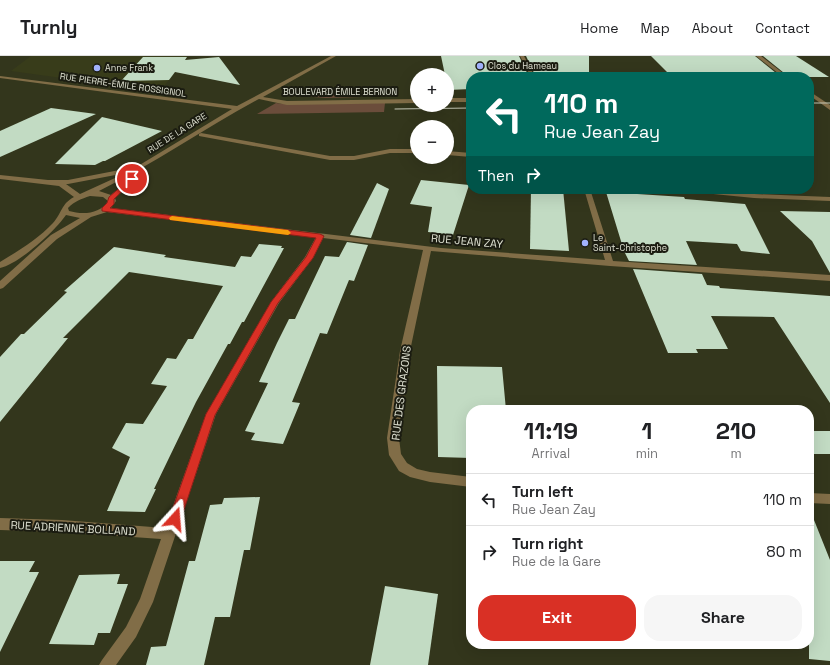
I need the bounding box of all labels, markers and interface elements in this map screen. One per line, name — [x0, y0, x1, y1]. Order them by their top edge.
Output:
text: Turnly — [20, 15, 78, 40]
text: Home — [580, 19, 618, 37]
text: Map — [640, 19, 670, 37]
text: About — [692, 19, 733, 37]
text: Contact — [755, 19, 810, 37]
place label: Clos du Hameau — [488, 60, 557, 72]
marker: Clos du Hameau — [475, 61, 485, 71]
place label: Anne Frank — [105, 62, 153, 74]
marker: Anne Frank — [92, 63, 102, 73]
map controls — [410, 68, 454, 164]
button: + — [410, 68, 454, 112]
street label: RUE PIERRE-ÉMILE ROSSIGNOL — [59, 70, 187, 100]
text: 110 m — [544, 85, 618, 121]
street label: BOULEVARD ÉMILE BERNON — [283, 86, 397, 98]
icon: left — [478, 88, 530, 140]
street label: RUE DE LA GARE — [145, 110, 209, 156]
button: − — [410, 120, 454, 164]
text: Rue Jean Zay — [544, 120, 660, 143]
pin — [115, 162, 149, 196]
icon: right — [522, 164, 544, 186]
text: Then — [478, 166, 514, 185]
icon: arrive — [121, 168, 143, 190]
street label: RUE JEAN ZAY — [430, 231, 504, 251]
place label: Le Saint-Christophe — [593, 232, 667, 254]
marker: Le Saint-Christophe — [580, 238, 590, 248]
street label: RUE DES GRAZONS — [388, 345, 414, 441]
text: 11:19 — [524, 415, 578, 446]
text: 1 — [641, 415, 652, 446]
text: 210 — [716, 415, 756, 446]
text: Arrival — [532, 445, 570, 462]
text: min — [636, 445, 658, 462]
text: m — [730, 445, 742, 462]
text: Turn left — [512, 482, 574, 501]
icon: left — [478, 489, 500, 511]
text: 110 m — [763, 490, 802, 509]
position arrow — [154, 498, 196, 540]
text: Rue Jean Zay — [512, 501, 596, 518]
street label: RUE ADRIENNE BOLLAND — [10, 518, 136, 538]
text: Turn right — [512, 534, 583, 553]
icon: right — [478, 541, 500, 563]
text: 80 m — [766, 542, 802, 561]
text: Rue de la Gare — [512, 553, 601, 570]
button: Exit — [478, 595, 636, 641]
button: Share — [644, 595, 802, 641]

